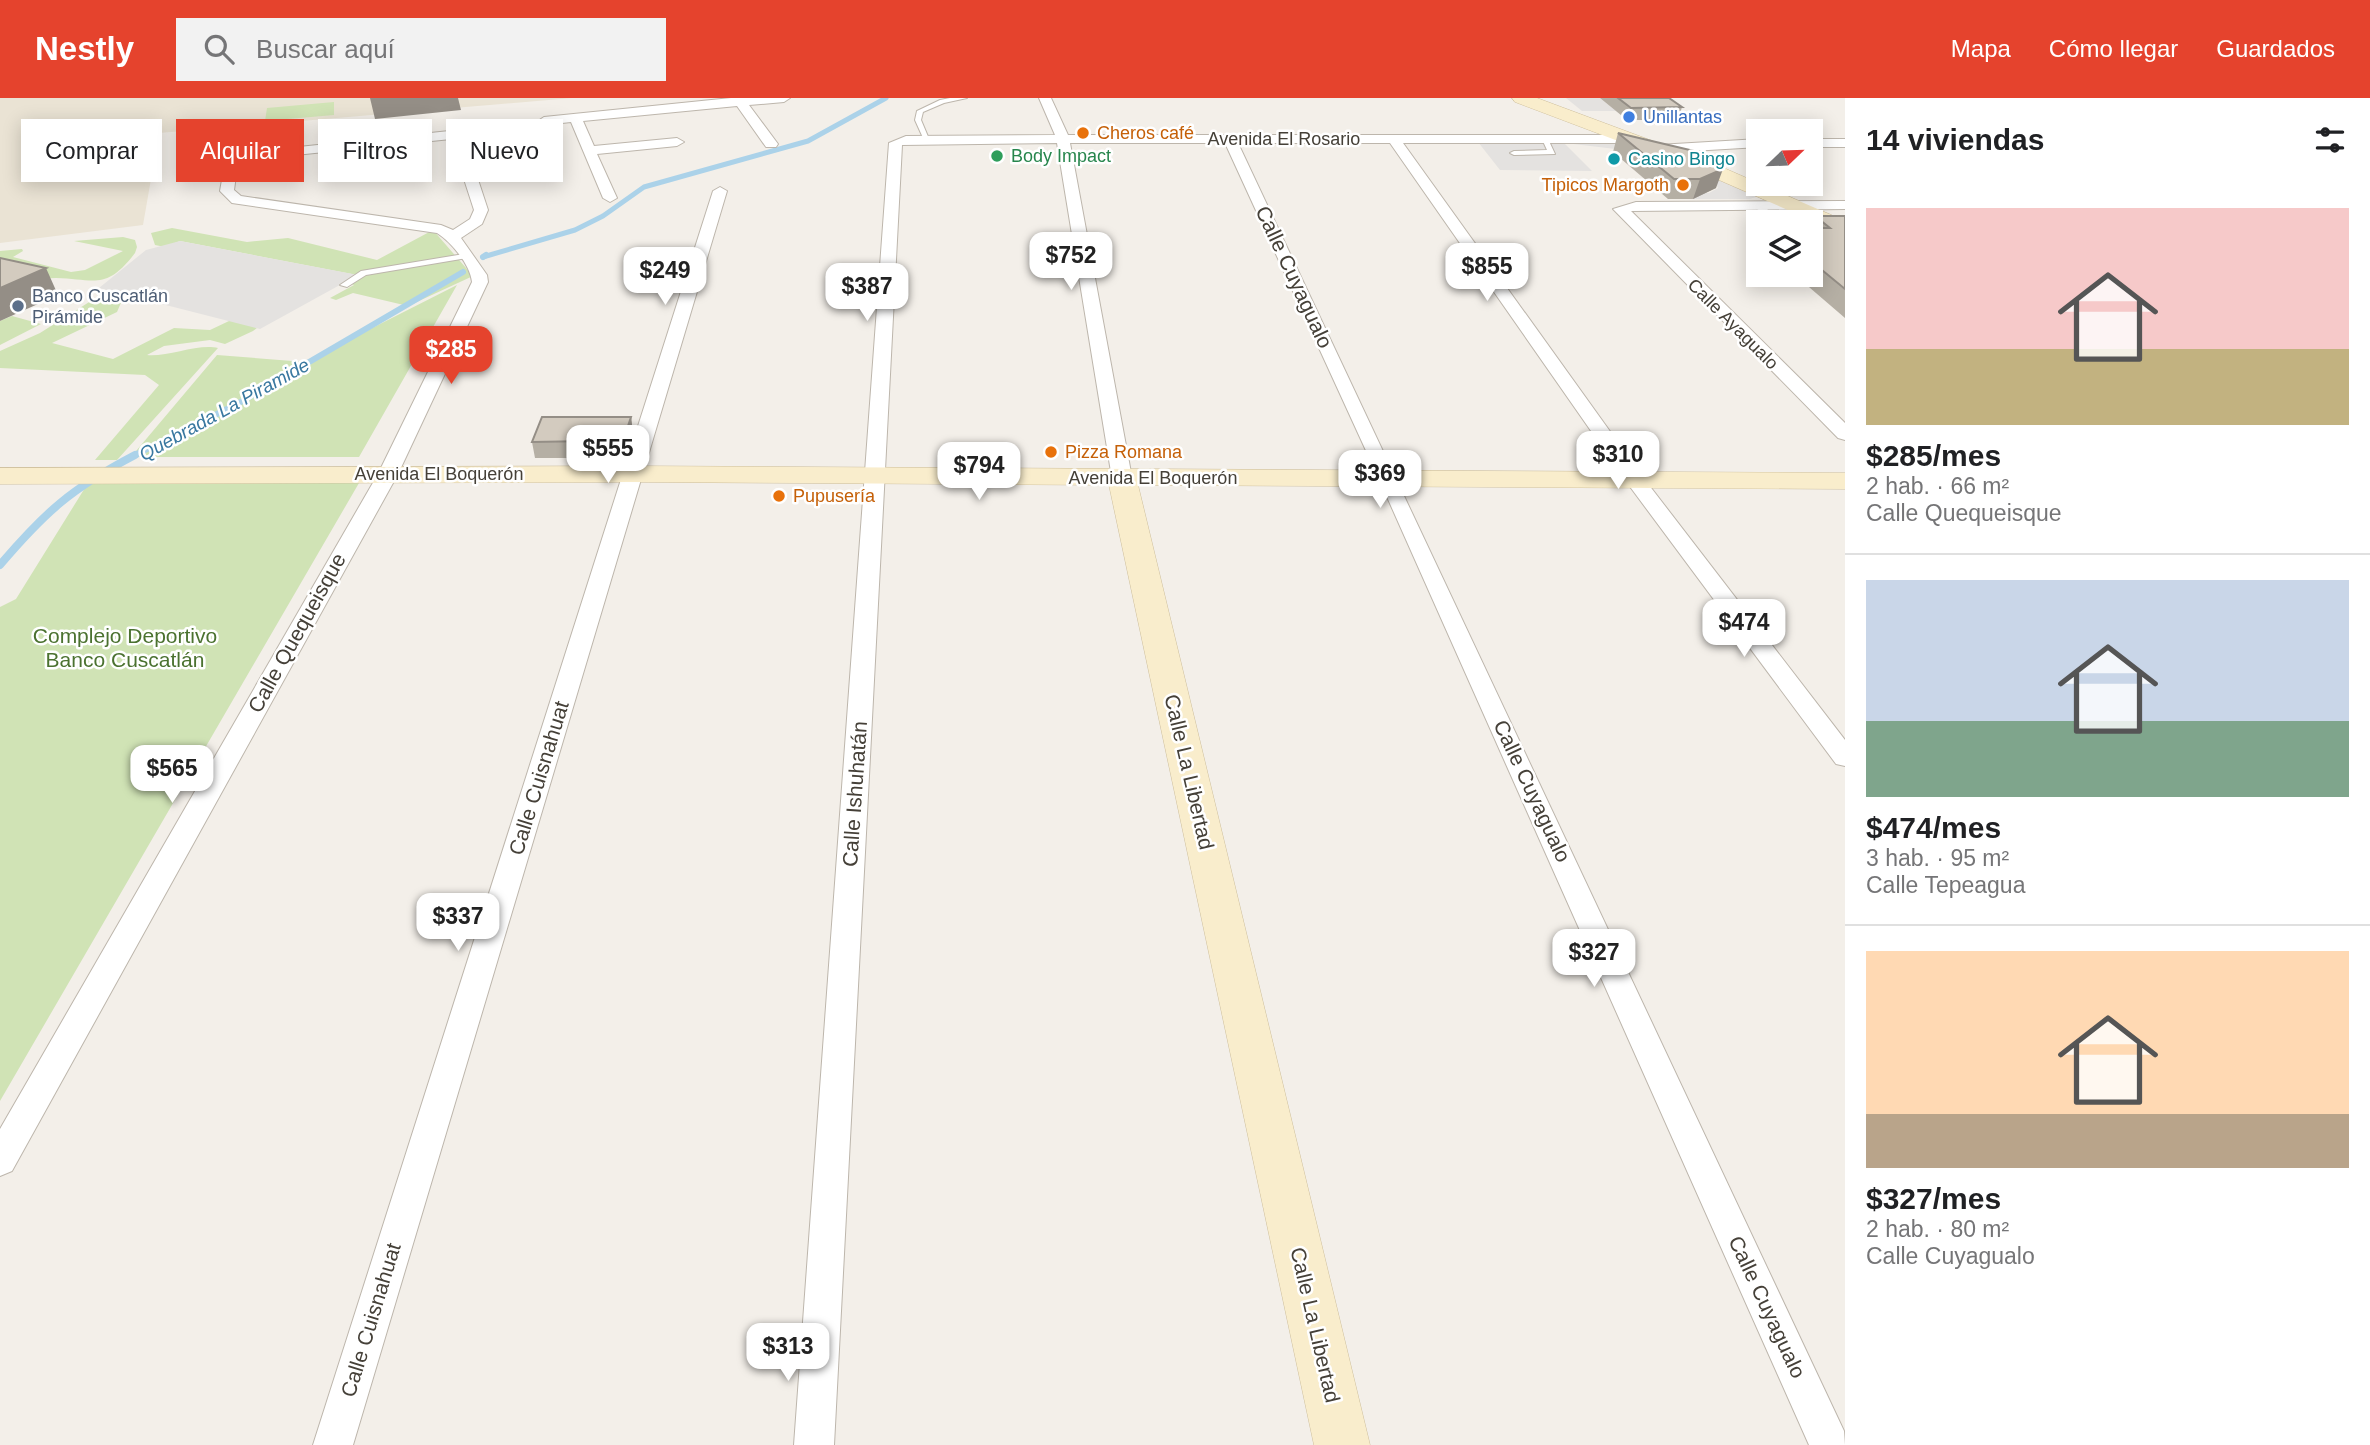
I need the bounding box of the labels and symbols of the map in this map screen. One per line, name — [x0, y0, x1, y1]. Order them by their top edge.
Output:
place label: Unillantas — [1643, 107, 1722, 127]
marker: Unillantas — [1621, 109, 1637, 125]
north arrow — [1746, 119, 1824, 196]
place label: Cheros café — [1097, 123, 1194, 143]
marker: Cheros café — [1075, 125, 1091, 141]
street label: Avenida El Rosario — [1208, 129, 1360, 149]
place label: Body Impact — [1011, 146, 1111, 166]
marker: Body Impact — [989, 148, 1005, 164]
place label: Casino Bingo — [1628, 149, 1735, 169]
marker: Casino Bingo — [1606, 151, 1622, 167]
place label: Tipicos Margoth — [1542, 175, 1669, 195]
marker: Tipicos Margoth — [1675, 177, 1691, 193]
street label: Calle Cuyagualo — [1251, 202, 1337, 351]
pin: $752 — [1030, 232, 1112, 292]
pin: $855 — [1446, 244, 1528, 303]
pin: $249 — [624, 248, 706, 307]
pin: $387 — [826, 264, 908, 323]
street label: Calle Ayagualo — [1684, 275, 1782, 373]
place label: Banco Cuscatlán Pirámide — [32, 286, 168, 327]
marker: Banco Cuscatlán Pirámide — [10, 298, 26, 314]
pin: $285 — [410, 327, 492, 386]
water label: Quebrada La Piramide — [136, 354, 313, 465]
pin: $555 — [567, 426, 649, 485]
pin: $310 — [1577, 432, 1659, 491]
pin: $794 — [938, 442, 1020, 502]
place label: Pizza Romana — [1065, 442, 1183, 462]
marker: Pizza Romana — [1043, 444, 1059, 460]
pin: $369 — [1339, 450, 1421, 510]
street label: Avenida El Boquerón — [355, 464, 523, 484]
street label: Avenida El Boquerón — [1069, 468, 1237, 488]
place label: Pupusería — [793, 486, 876, 506]
marker: Pupusería — [771, 488, 787, 504]
street label: Calle Quequeisque — [243, 549, 350, 716]
pin: $474 — [1703, 600, 1785, 659]
park label: Complejo Deportivo Banco Cuscatlán — [33, 624, 217, 671]
street label: Calle La Libertad — [1160, 692, 1219, 852]
street label: Calle Cuisnahuat — [504, 698, 573, 858]
street label: Calle Cuyagualo — [1489, 716, 1575, 865]
street label: Calle Ishuhatán — [838, 720, 871, 868]
pin: $565 — [131, 746, 213, 805]
pin: $337 — [417, 894, 499, 953]
pin: $327 — [1553, 930, 1635, 989]
street label: Calle Cuyagualo — [1724, 1232, 1810, 1381]
street label: Calle Cuisnahuat — [336, 1240, 405, 1400]
street label: Calle La Libertad — [1286, 1245, 1345, 1405]
pin: $313 — [747, 1324, 829, 1383]

